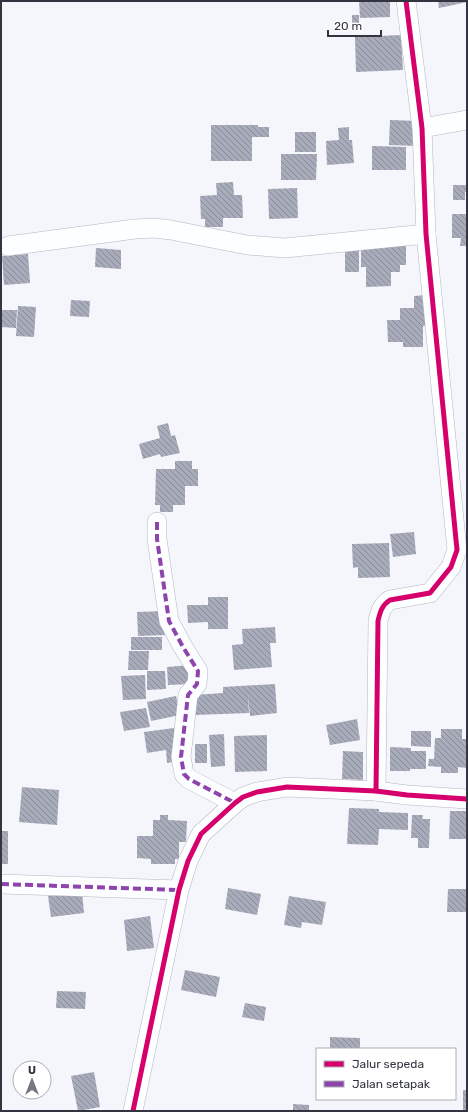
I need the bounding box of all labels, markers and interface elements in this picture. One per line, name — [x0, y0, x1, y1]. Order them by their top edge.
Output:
scale bar — [328, 12, 381, 38]
text: 20 m — [334, 19, 362, 33]
legend — [316, 1048, 456, 1100]
text: Jalur sepeda — [352, 1057, 424, 1071]
north arrow — [12, 1060, 52, 1100]
text: U — [28, 1064, 36, 1077]
text: Jalan setapak — [352, 1077, 431, 1091]

